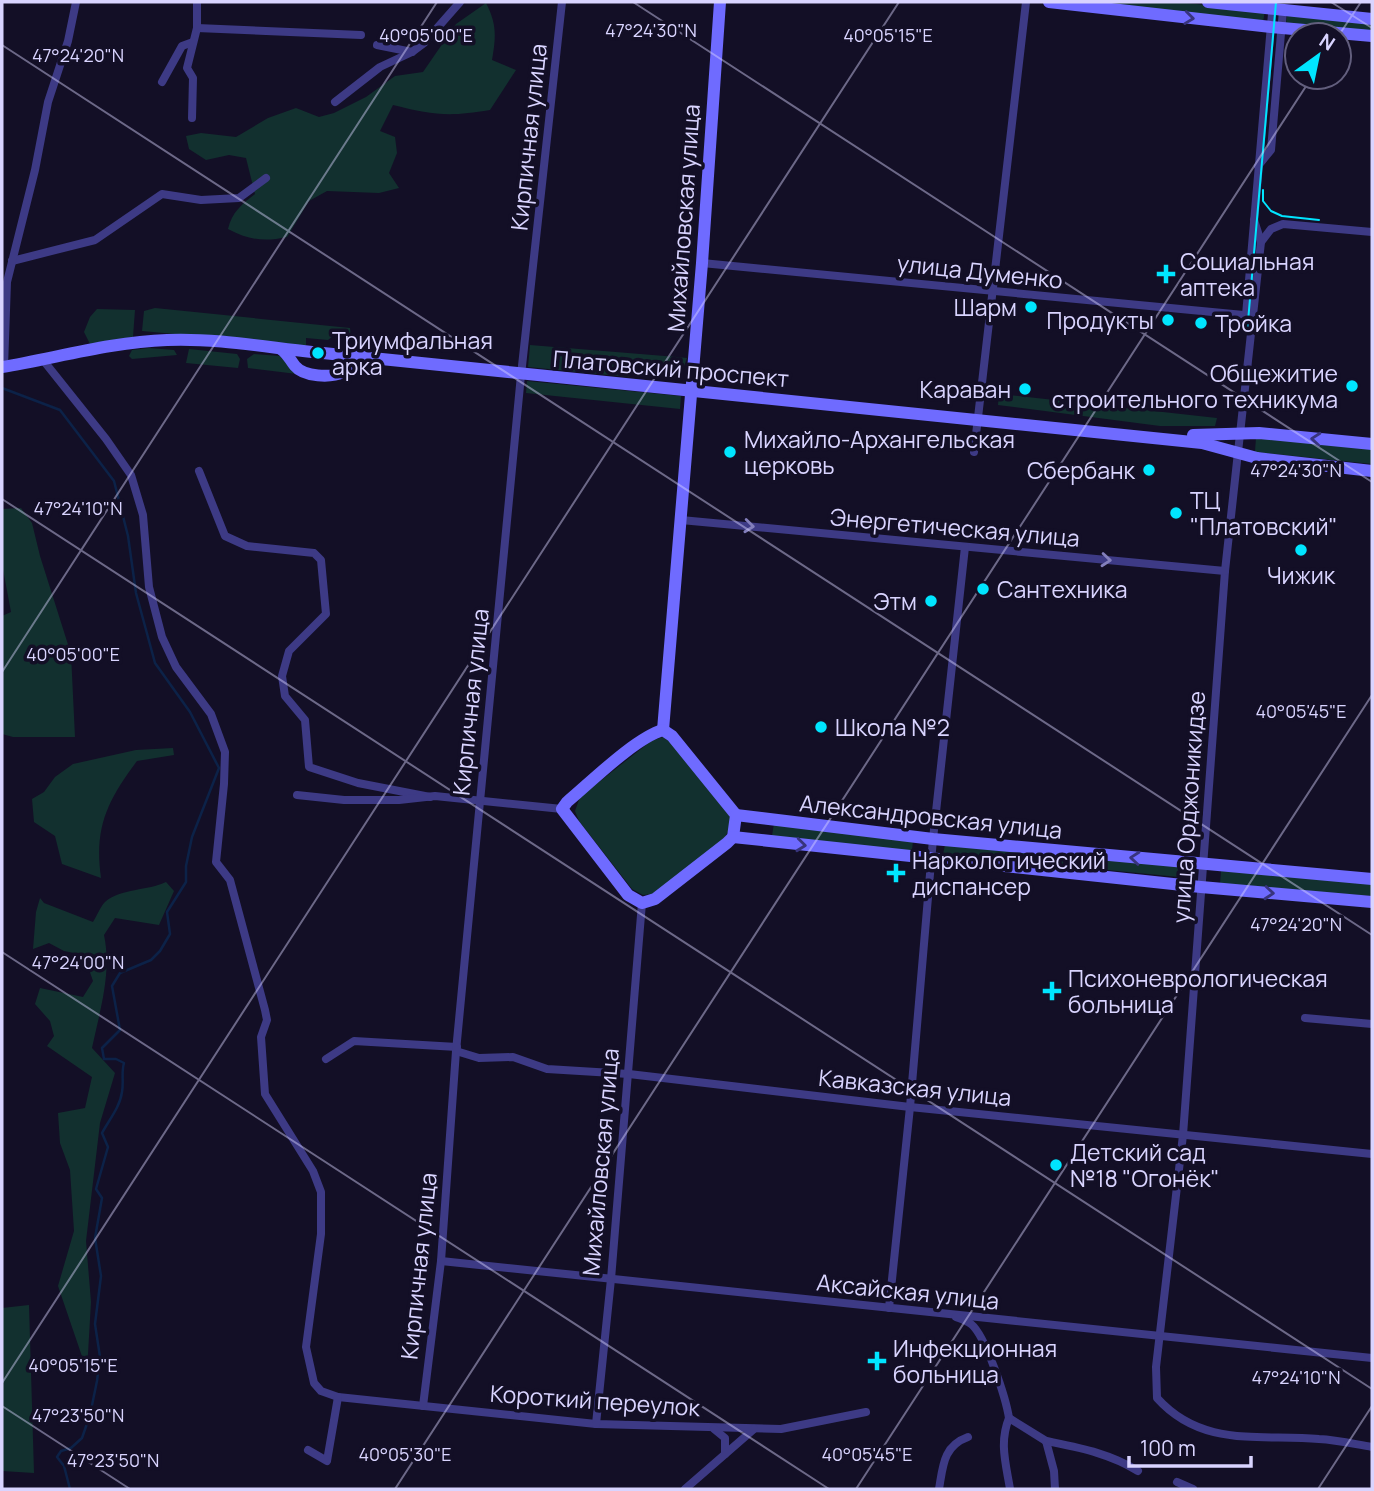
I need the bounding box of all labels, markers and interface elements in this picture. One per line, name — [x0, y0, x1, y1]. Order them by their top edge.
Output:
one-way arrow — [1184, 10, 1195, 25]
text: 47°24'30"N — [605, 18, 697, 42]
north arrow — [1283, 21, 1353, 91]
text: 40°05'00"E — [379, 23, 473, 47]
text: 40°05'15"E — [843, 23, 933, 47]
text: N — [1314, 27, 1340, 56]
street label: Кирпичная улица — [502, 42, 554, 232]
text: 47°24'20"N — [32, 43, 124, 67]
street label: Михайловская улица — [659, 103, 707, 333]
place label: Социальная аптека — [1180, 245, 1314, 303]
street label: улица Думенко — [896, 246, 1064, 296]
marker: Социальная аптека — [1158, 266, 1174, 282]
place label: Шарм — [954, 291, 1017, 323]
marker: Шарм — [1023, 299, 1039, 315]
place label: Продукты — [1047, 304, 1154, 336]
place label: Тройка — [1215, 307, 1292, 339]
marker: Продукты — [1160, 312, 1176, 328]
marker: Тройка — [1193, 315, 1209, 331]
place label: Триумфальная арка — [332, 324, 493, 382]
street label: Платовский проспект — [552, 342, 791, 394]
marker: Триумфальная арка — [310, 345, 326, 361]
place label: Общежитие строительного техникума — [1052, 357, 1338, 415]
place label: Караван — [919, 373, 1011, 405]
marker: Общежитие строительного техникума — [1344, 378, 1360, 394]
marker: Караван — [1017, 381, 1033, 397]
place label: Михайло-Архангельская церковь — [744, 423, 1015, 481]
one-way arrow — [1310, 432, 1321, 447]
marker: Михайло-Архангельская церковь — [722, 444, 738, 460]
place label: Сбербанк — [1027, 454, 1136, 486]
text: 47°24'30"N — [1250, 458, 1342, 482]
marker: Сбербанк — [1141, 462, 1157, 478]
place label: ТЦ "Платовский" — [1190, 484, 1338, 542]
text: 47°24'10"N — [34, 496, 122, 520]
street label: Энергетическая улица — [829, 500, 1081, 554]
marker: ТЦ "Платовский" — [1168, 505, 1184, 521]
one-way arrow — [744, 518, 755, 533]
marker: Чижик — [1293, 542, 1309, 558]
one-way arrow — [1101, 552, 1112, 567]
place label: Чижик — [1267, 559, 1336, 591]
place label: Сантехника — [997, 573, 1127, 605]
marker: Сантехника — [975, 581, 991, 597]
place label: Этм — [873, 585, 917, 617]
marker: Этм — [923, 593, 939, 609]
street label: Кирпичная улица — [444, 607, 496, 797]
text: 40°05'00"E — [26, 642, 120, 666]
street label: улица Орджоникидзе — [1164, 690, 1212, 924]
text: 40°05'45"E — [1255, 699, 1347, 723]
place label: Школа №2 — [835, 711, 950, 743]
marker: Школа №2 — [813, 719, 829, 735]
street label: Александровская улица — [798, 786, 1064, 846]
one-way arrow — [795, 837, 807, 852]
place label: Наркологический диспансер — [912, 844, 1106, 902]
one-way arrow — [1129, 851, 1140, 866]
marker: Наркологический диспансер — [886, 863, 906, 883]
one-way arrow — [1263, 885, 1274, 900]
text: 47°24'20"N — [1250, 912, 1342, 936]
text: 47°24'00"N — [32, 950, 124, 974]
place label: Психоневрологическая больница — [1068, 962, 1328, 1020]
marker: Психоневрологическая больница — [1042, 981, 1062, 1001]
street label: Михайловская улица — [574, 1047, 626, 1277]
street label: Кавказская улица — [817, 1061, 1013, 1113]
place label: Детский сад №18 "Огонёк" — [1070, 1136, 1220, 1194]
marker: Детский сад №18 "Огонёк" — [1048, 1157, 1064, 1173]
street label: Кирпичная улица — [392, 1171, 444, 1361]
street label: Аксайская улица — [815, 1265, 1001, 1317]
place label: Инфекционная больница — [893, 1332, 1057, 1390]
marker: Инфекционная больница — [867, 1351, 887, 1371]
text: 40°05'15"E — [28, 1353, 118, 1377]
text: 47°24'10"N — [1252, 1365, 1340, 1389]
street label: Короткий переулок — [489, 1377, 702, 1423]
text: 47°23'50"N — [32, 1403, 124, 1427]
scale bar — [1129, 1424, 1252, 1468]
text: 100 m — [1140, 1434, 1196, 1462]
text: 40°05'30"E — [358, 1442, 452, 1466]
text: 40°05'45"E — [821, 1442, 913, 1466]
text: 47°23'50"N — [67, 1448, 159, 1472]

